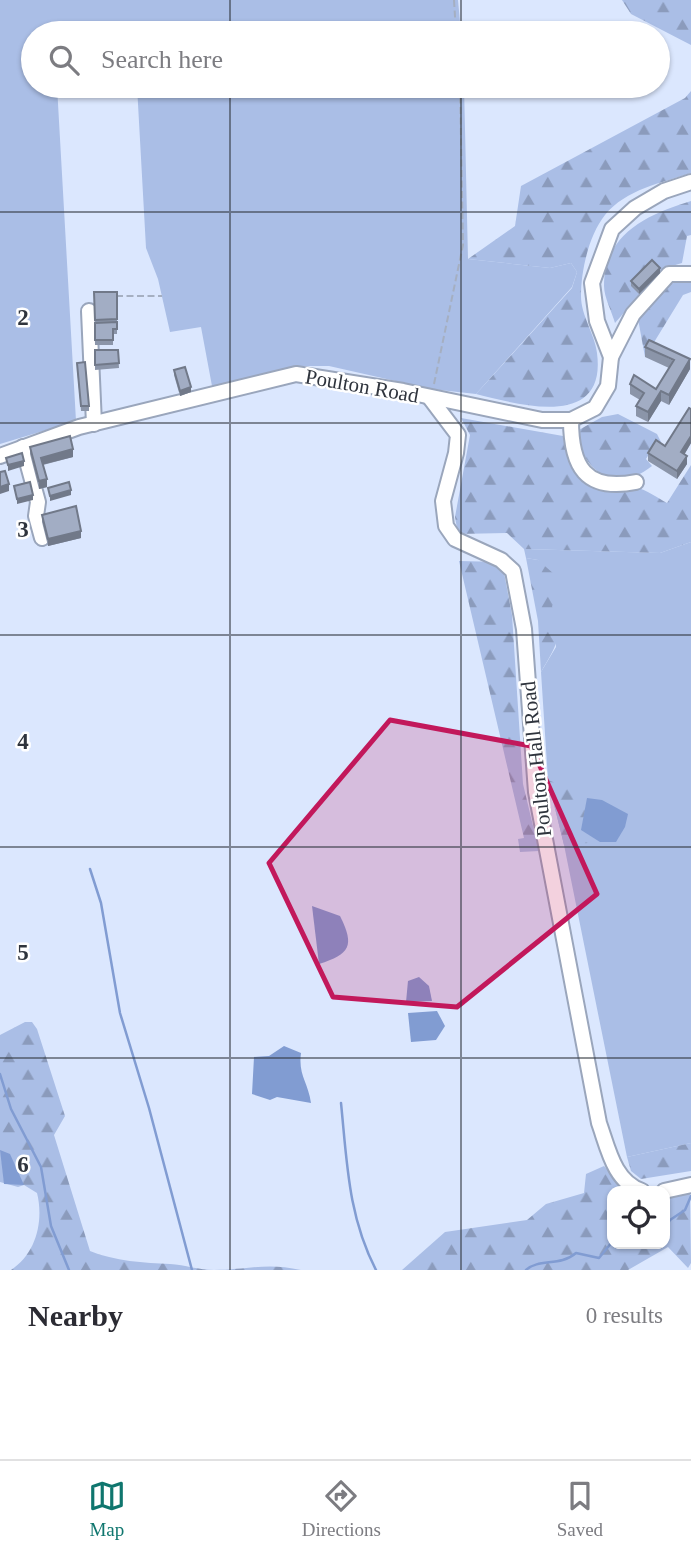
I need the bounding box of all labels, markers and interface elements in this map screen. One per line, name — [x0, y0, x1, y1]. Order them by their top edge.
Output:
search box — [21, 21, 670, 98]
icon: search — [45, 41, 83, 79]
text: Search here — [101, 45, 223, 74]
text: 2 — [17, 305, 29, 330]
street label: Poulton Road — [303, 364, 421, 408]
text: 3 — [17, 517, 29, 542]
street label: Poulton Hall Road — [516, 680, 556, 838]
text: 4 — [17, 729, 29, 754]
text: 5 — [17, 940, 29, 965]
text: 6 — [17, 1152, 29, 1177]
map controls — [607, 1186, 670, 1249]
button: locate — [607, 1186, 670, 1249]
text: Nearby — [28, 1299, 123, 1332]
text: 0 results — [586, 1303, 663, 1328]
tab: Map — [88, 1477, 126, 1541]
tab: Directions — [302, 1477, 381, 1541]
tab: Saved — [557, 1477, 603, 1541]

